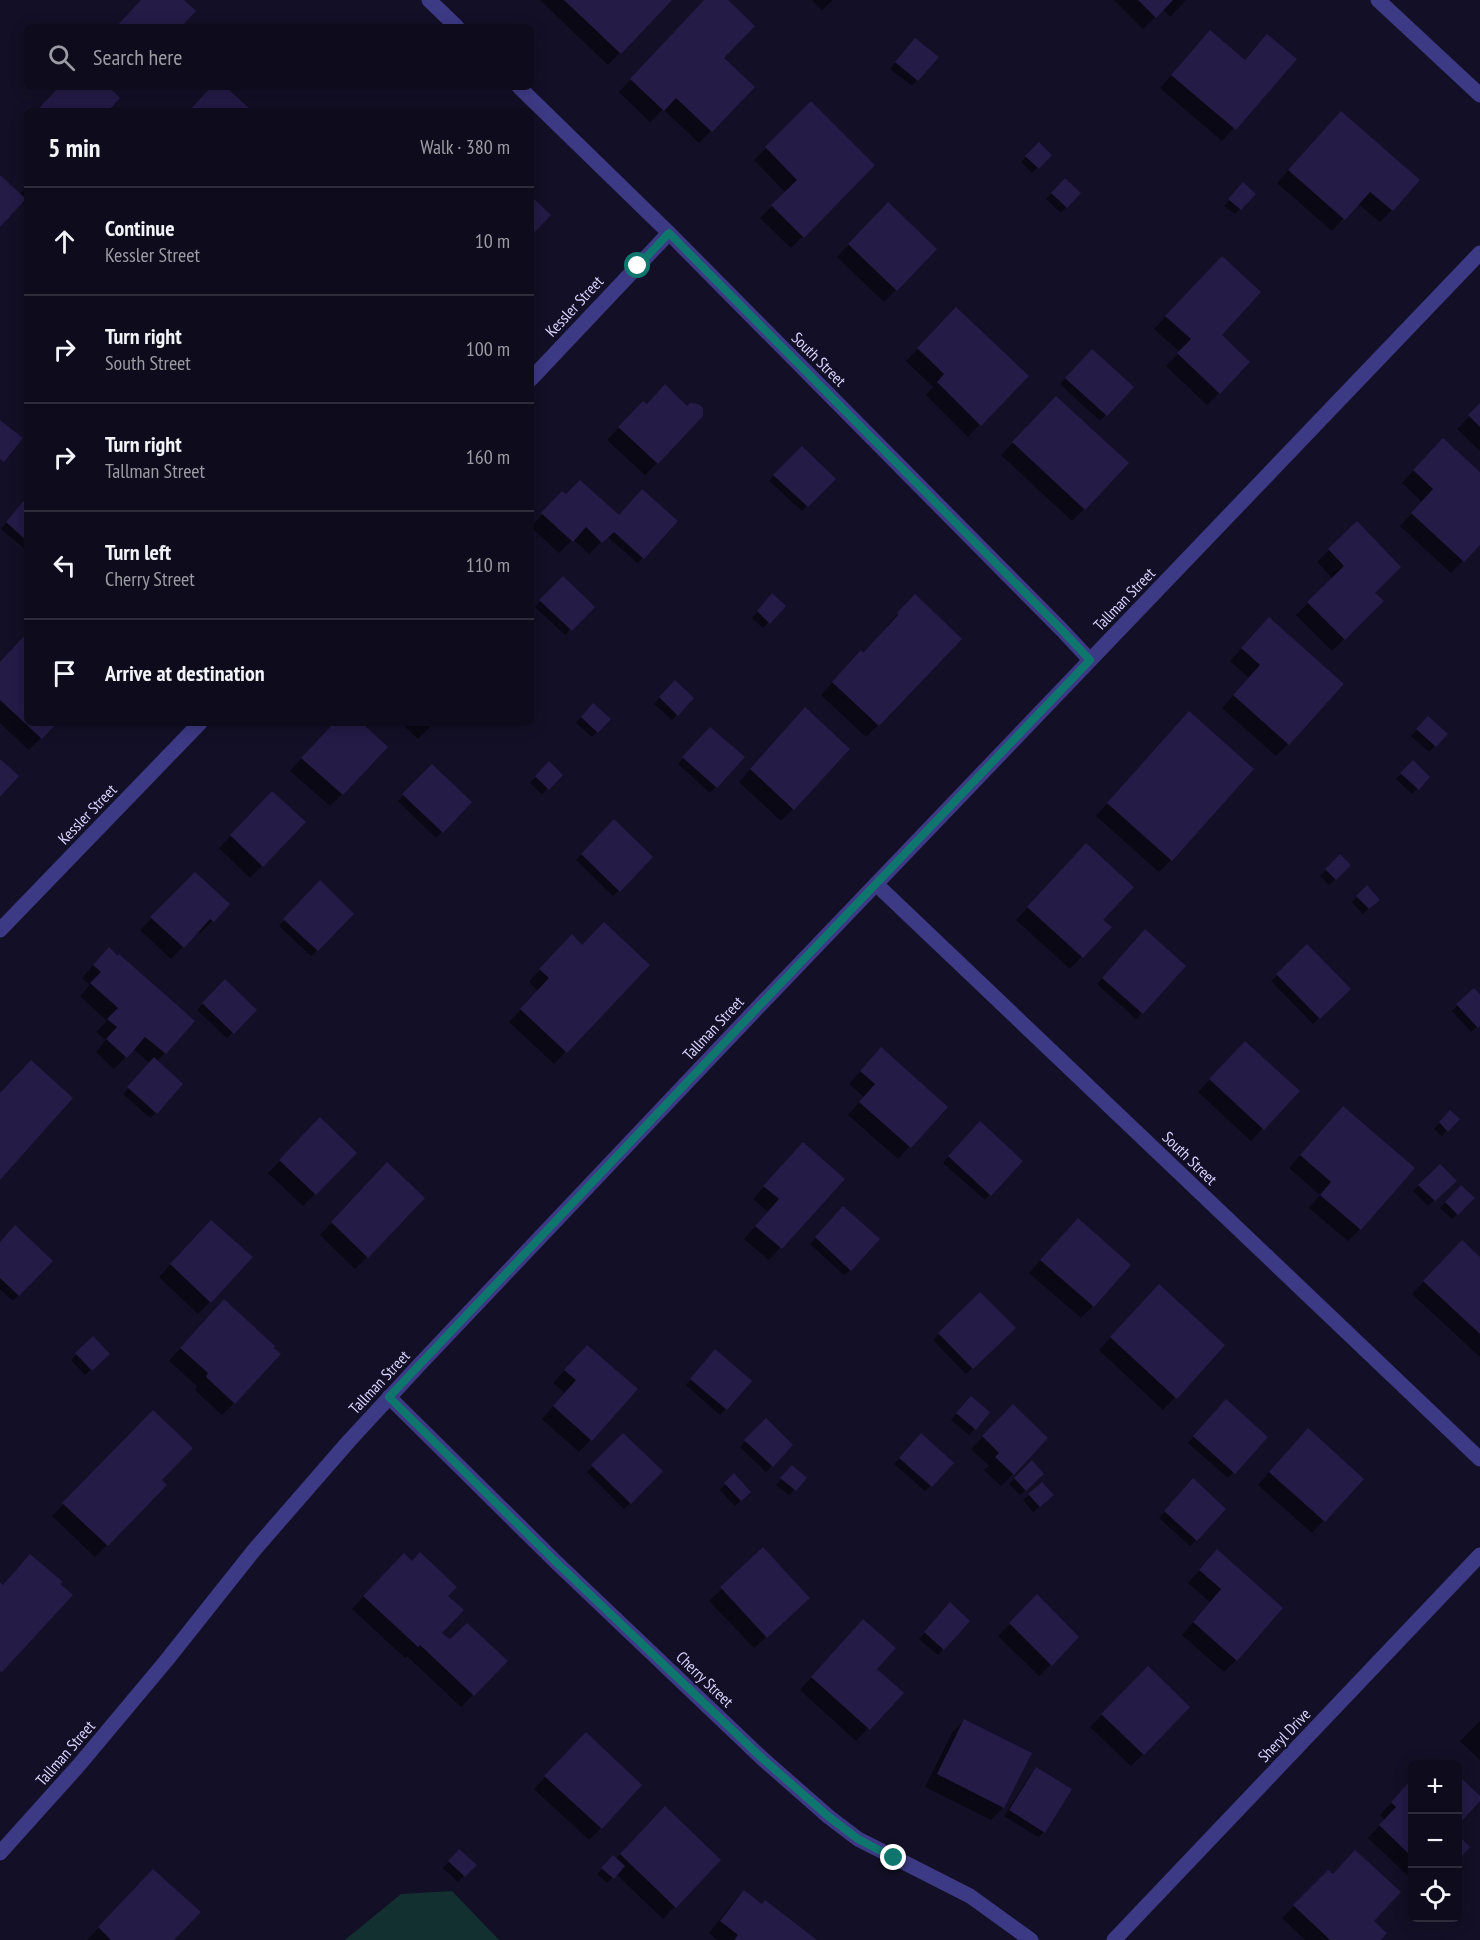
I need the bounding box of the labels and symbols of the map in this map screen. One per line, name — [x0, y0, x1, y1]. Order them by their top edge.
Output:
route start — [624, 252, 650, 278]
street label: Kessler Street — [541, 271, 608, 341]
street label: South Street — [788, 328, 851, 391]
street label: Tallman Street — [1089, 563, 1159, 635]
street label: Kessler Street — [53, 779, 121, 848]
street label: Tallman Street — [678, 991, 748, 1064]
street label: South Street — [1158, 1127, 1222, 1189]
street label: Tallman Street — [344, 1345, 414, 1418]
street label: Cherry Street — [672, 1647, 738, 1712]
street label: Sheryl Drive — [1254, 1704, 1314, 1766]
street label: Tallman Street — [31, 1716, 99, 1790]
route end — [880, 1844, 906, 1870]

